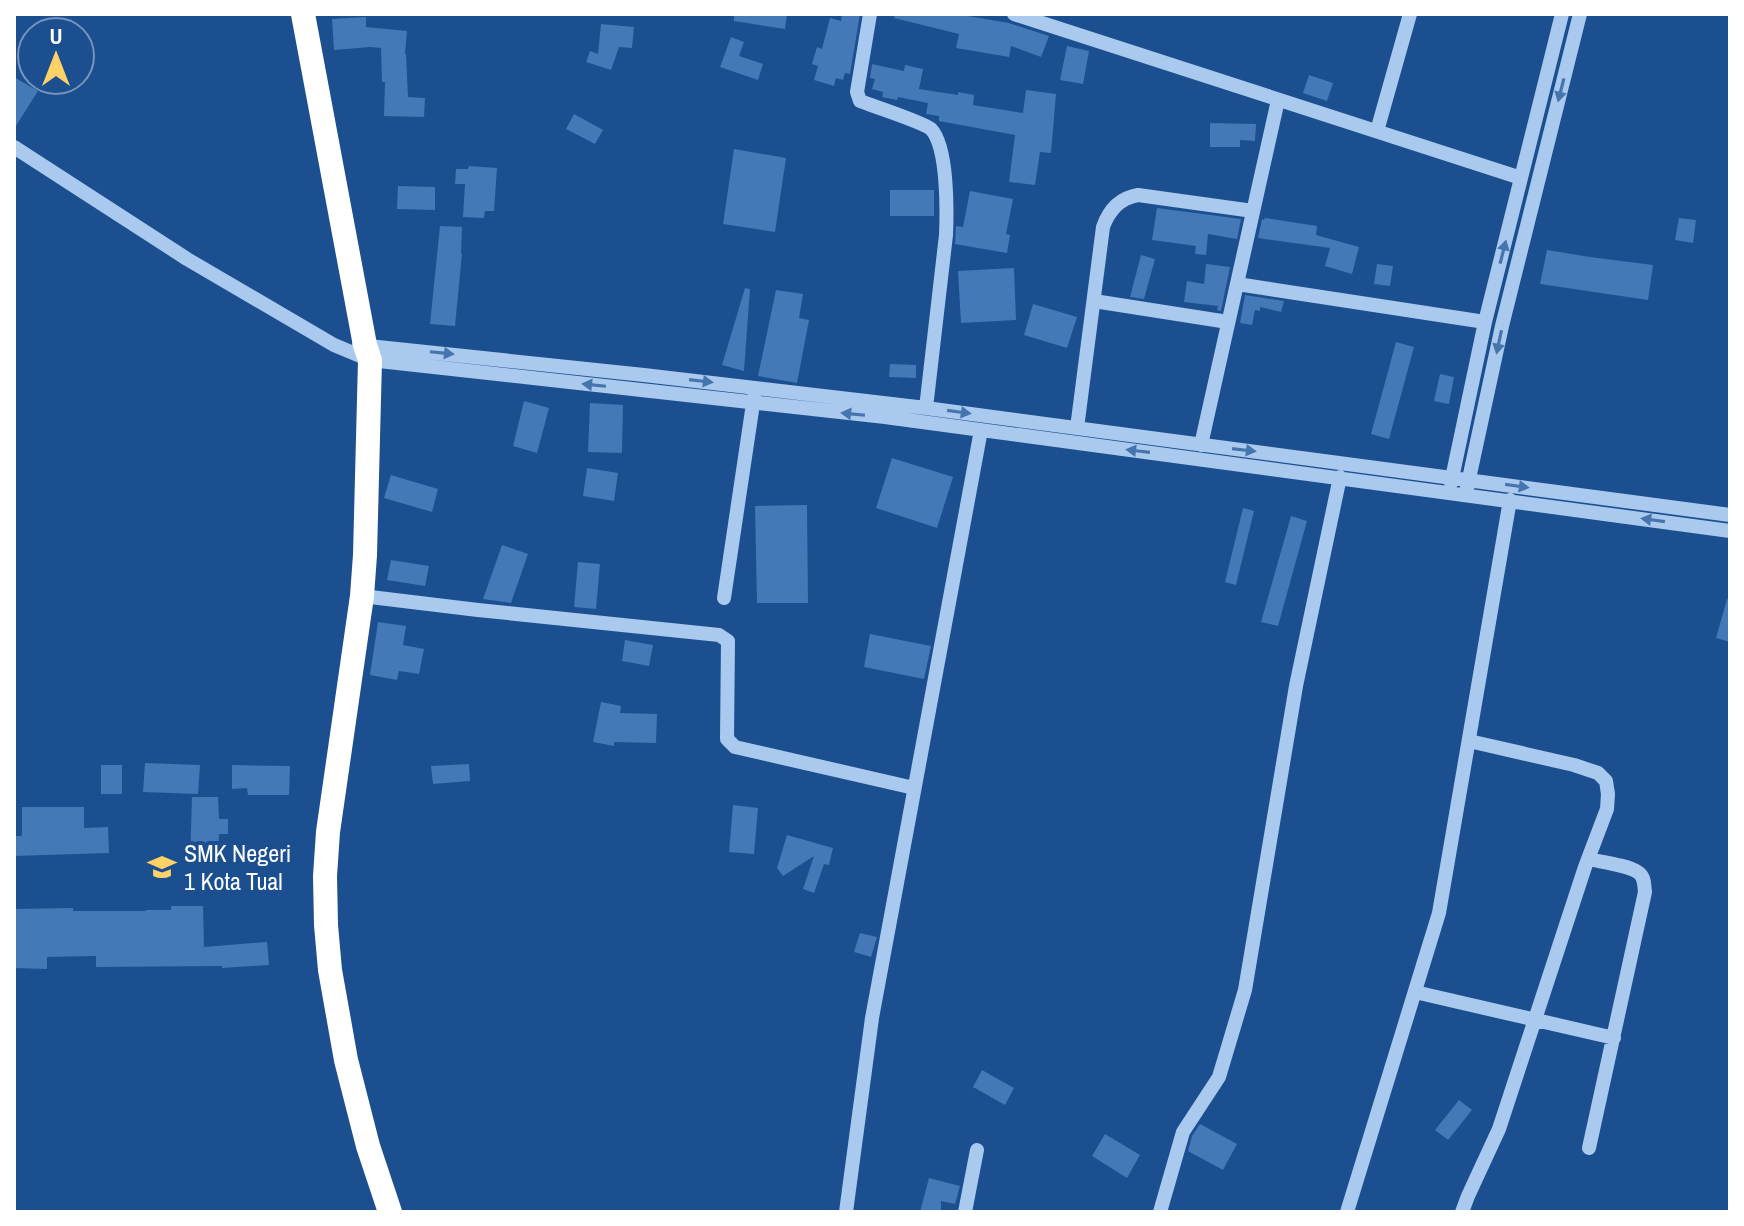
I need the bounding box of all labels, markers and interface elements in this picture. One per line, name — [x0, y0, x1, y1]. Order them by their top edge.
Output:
north arrow — [16, 16, 96, 96]
text: U — [49, 21, 63, 51]
one-way arrow — [1555, 77, 1567, 102]
one-way arrow — [1497, 239, 1509, 264]
one-way arrow — [1492, 330, 1505, 355]
one-way arrow — [430, 347, 455, 360]
one-way arrow — [689, 375, 714, 388]
one-way arrow — [582, 379, 607, 392]
one-way arrow — [947, 406, 972, 419]
one-way arrow — [840, 407, 865, 420]
one-way arrow — [1126, 444, 1151, 457]
one-way arrow — [1232, 444, 1257, 457]
one-way arrow — [1505, 480, 1530, 493]
one-way arrow — [1640, 513, 1665, 526]
place label: SMK Negeri 1 Kota Tual — [184, 837, 291, 897]
school or university icon: SMK Negeri 1 Kota Tual — [147, 852, 177, 882]

